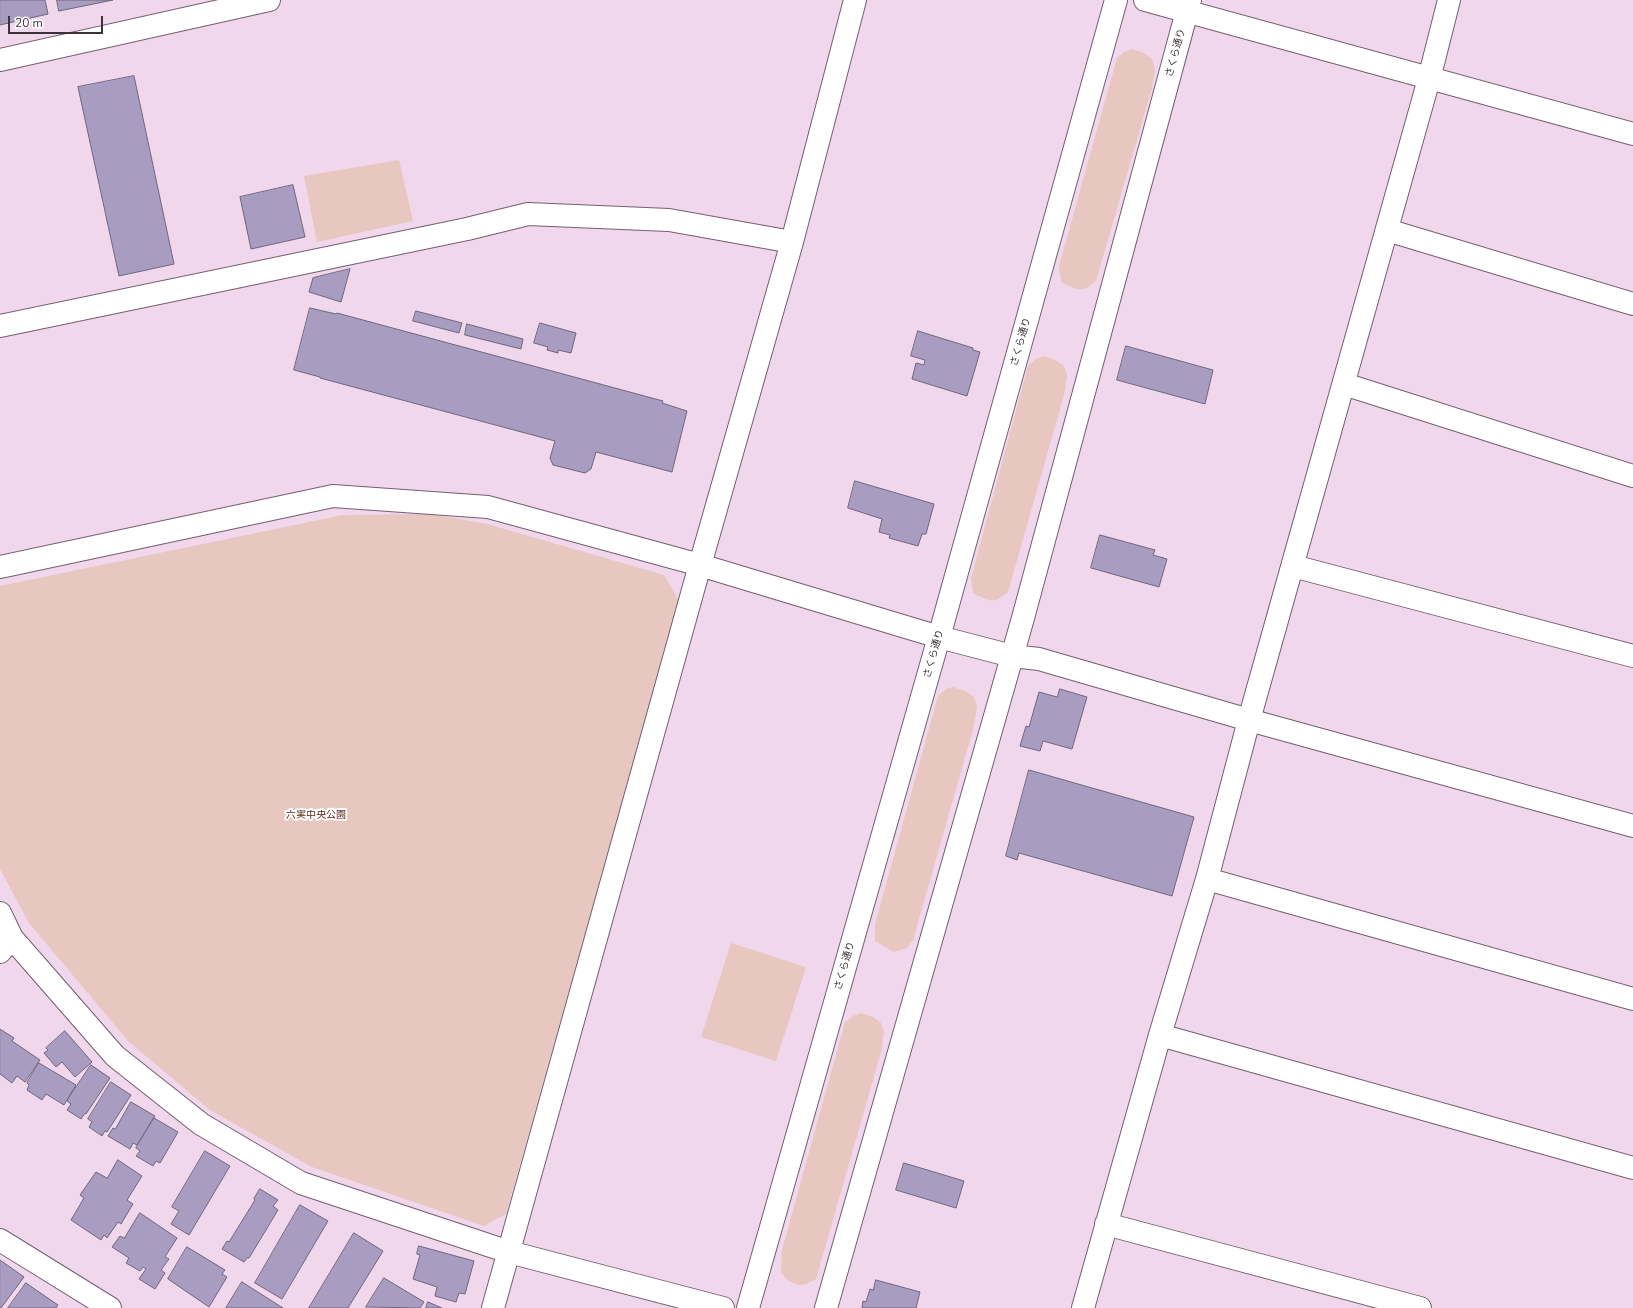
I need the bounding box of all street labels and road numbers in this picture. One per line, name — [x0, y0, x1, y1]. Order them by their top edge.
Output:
street label: さくら通り — [1164, 27, 1188, 79]
street label: さくら通り — [1008, 316, 1034, 368]
street label: さくら通り — [921, 628, 947, 680]
street label: さくら通り — [832, 940, 858, 992]

